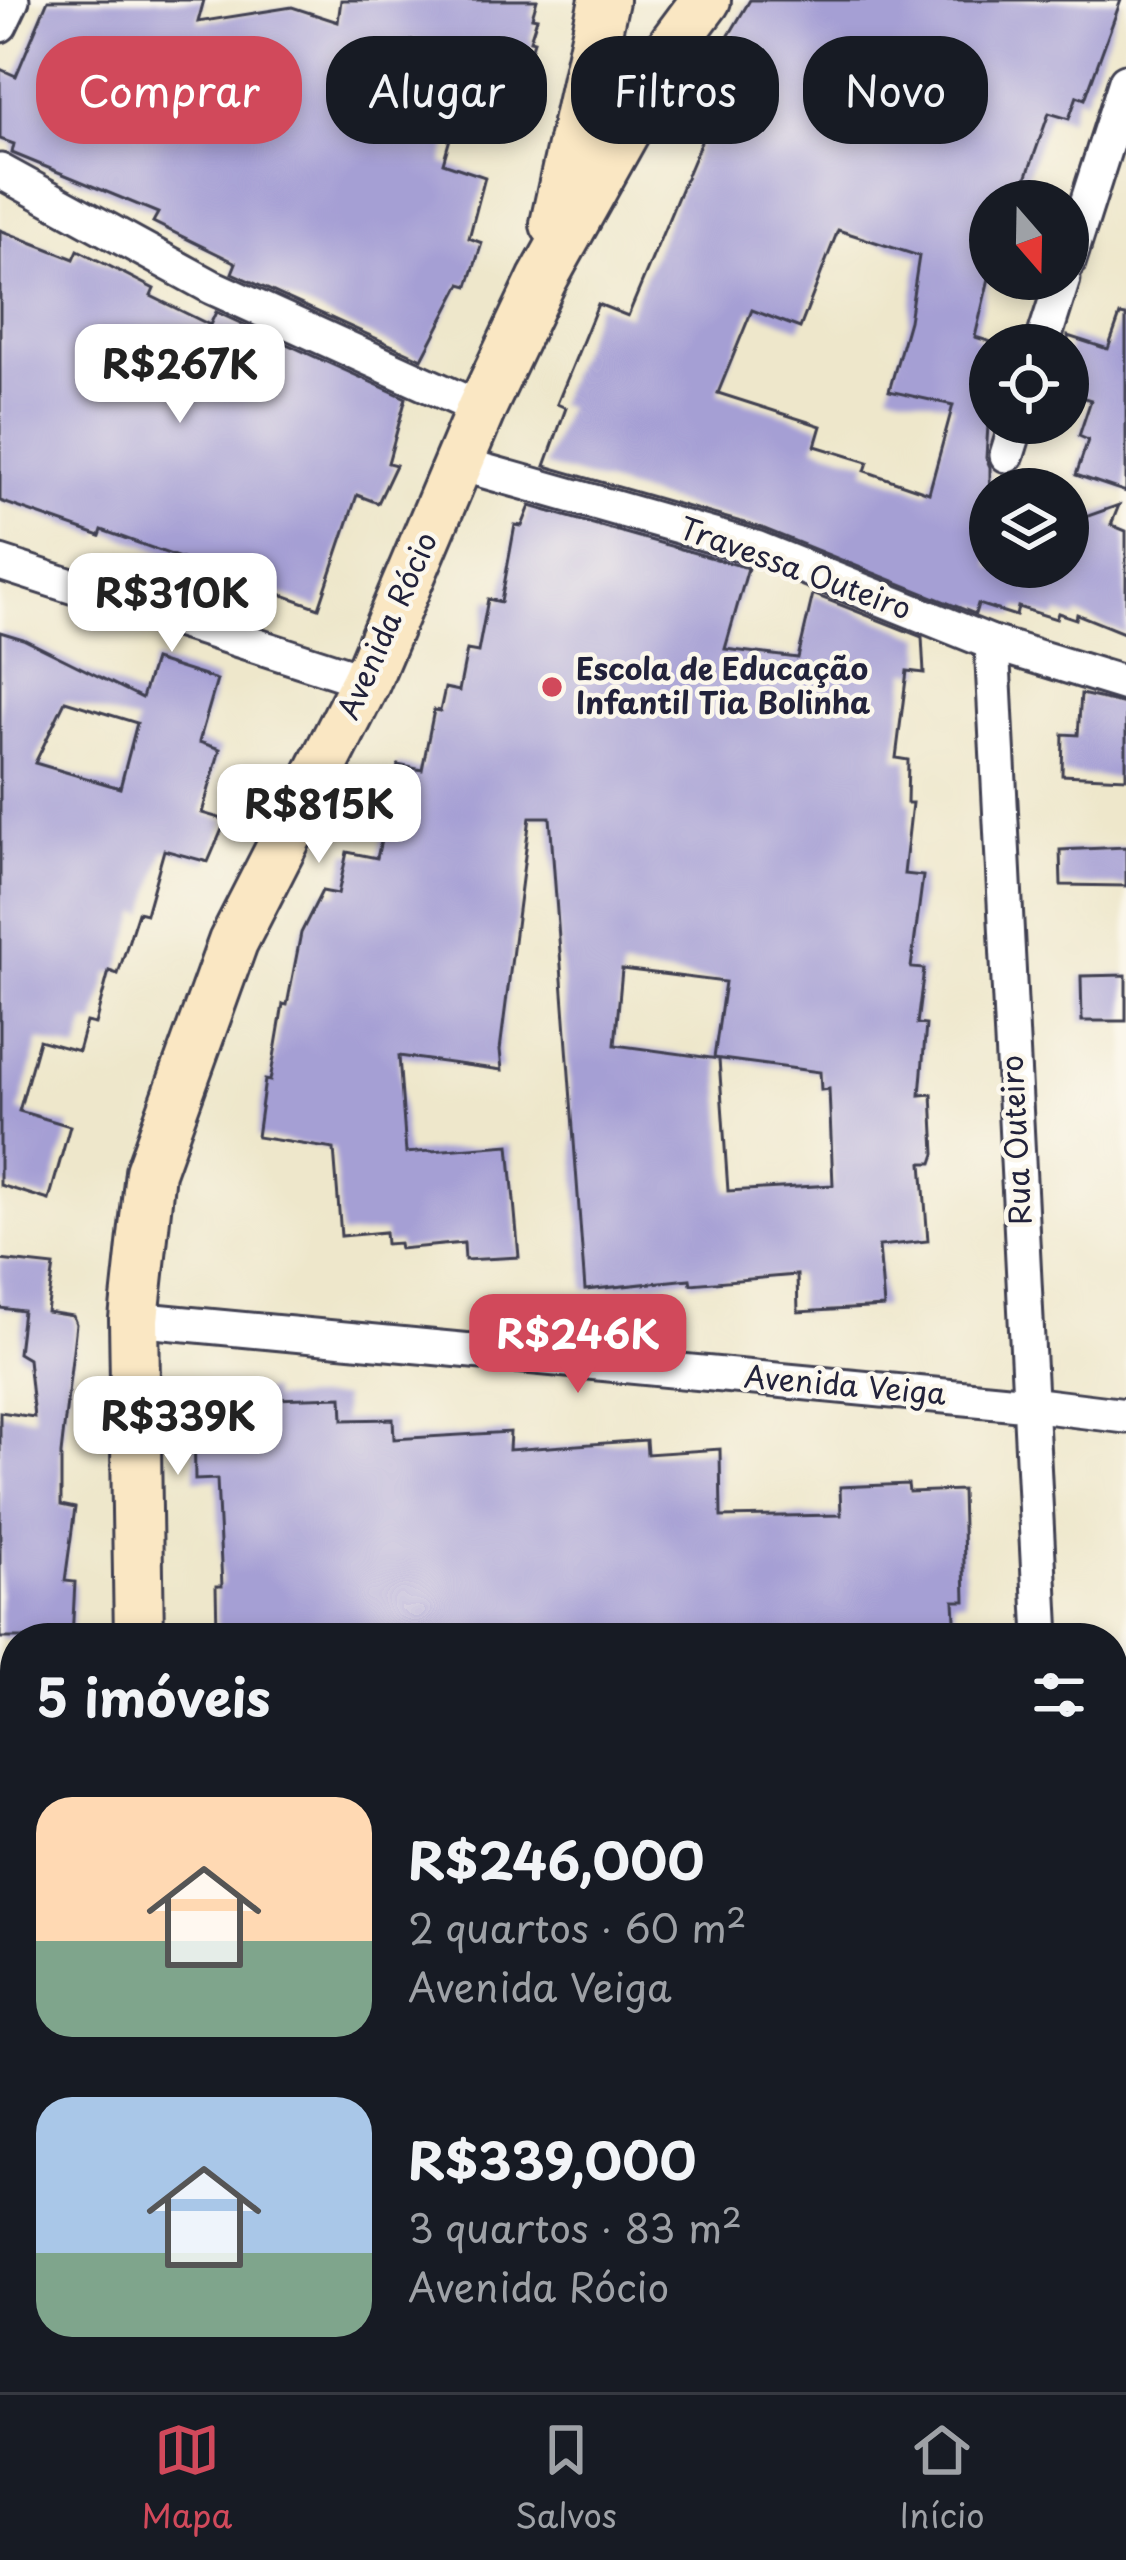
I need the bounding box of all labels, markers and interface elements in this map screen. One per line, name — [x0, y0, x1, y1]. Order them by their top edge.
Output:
chip: Comprar — [36, 36, 302, 144]
chip: Alugar — [326, 36, 547, 144]
chip: Filtros — [571, 36, 779, 144]
chip: Novo — [803, 36, 988, 144]
north arrow — [969, 180, 1089, 300]
map controls — [969, 180, 1089, 588]
pin: R$267K — [82, 324, 278, 426]
button: locate — [969, 324, 1089, 444]
text: R$267K — [102, 333, 258, 392]
button: layers — [969, 468, 1089, 588]
street label: Travessa Outeiro — [674, 504, 918, 629]
street label: Avenida Rócio — [324, 524, 447, 726]
pin: R$310K — [74, 553, 270, 655]
text: R$310K — [95, 562, 249, 621]
place label: Escola de Educação Infantil Tia Bolinha — [576, 645, 871, 724]
marker: Escola de Educação Infantil Tia Bolinha — [539, 674, 565, 700]
pin: R$815K — [221, 764, 417, 866]
text: R$815K — [244, 773, 394, 832]
street label: Rua Outeiro — [988, 1054, 1041, 1226]
pin: R$246K — [480, 1294, 676, 1396]
text: R$246K — [496, 1303, 660, 1362]
street label: Avenida Veiga — [742, 1352, 948, 1415]
pin: R$339K — [80, 1376, 276, 1478]
text: R$339K — [100, 1385, 256, 1444]
text: 5 imóveis — [36, 1657, 271, 1734]
icon: filters — [1026, 1662, 1092, 1728]
text: R$246,000 — [408, 1820, 704, 1897]
icon: home — [132, 1845, 276, 1989]
text: 2 quartos · 60 m² — [408, 1897, 747, 1956]
text: Avenida Veiga — [408, 1956, 671, 2015]
text: R$339,000 — [408, 2120, 696, 2197]
icon: home — [132, 2145, 276, 2289]
text: 3 quartos · 83 m² — [408, 2197, 742, 2256]
text: Avenida Rócio — [408, 2256, 669, 2315]
tab: Mapa — [141, 2417, 232, 2539]
tab: Salvos — [515, 2417, 617, 2539]
tab: Início — [900, 2417, 985, 2539]

